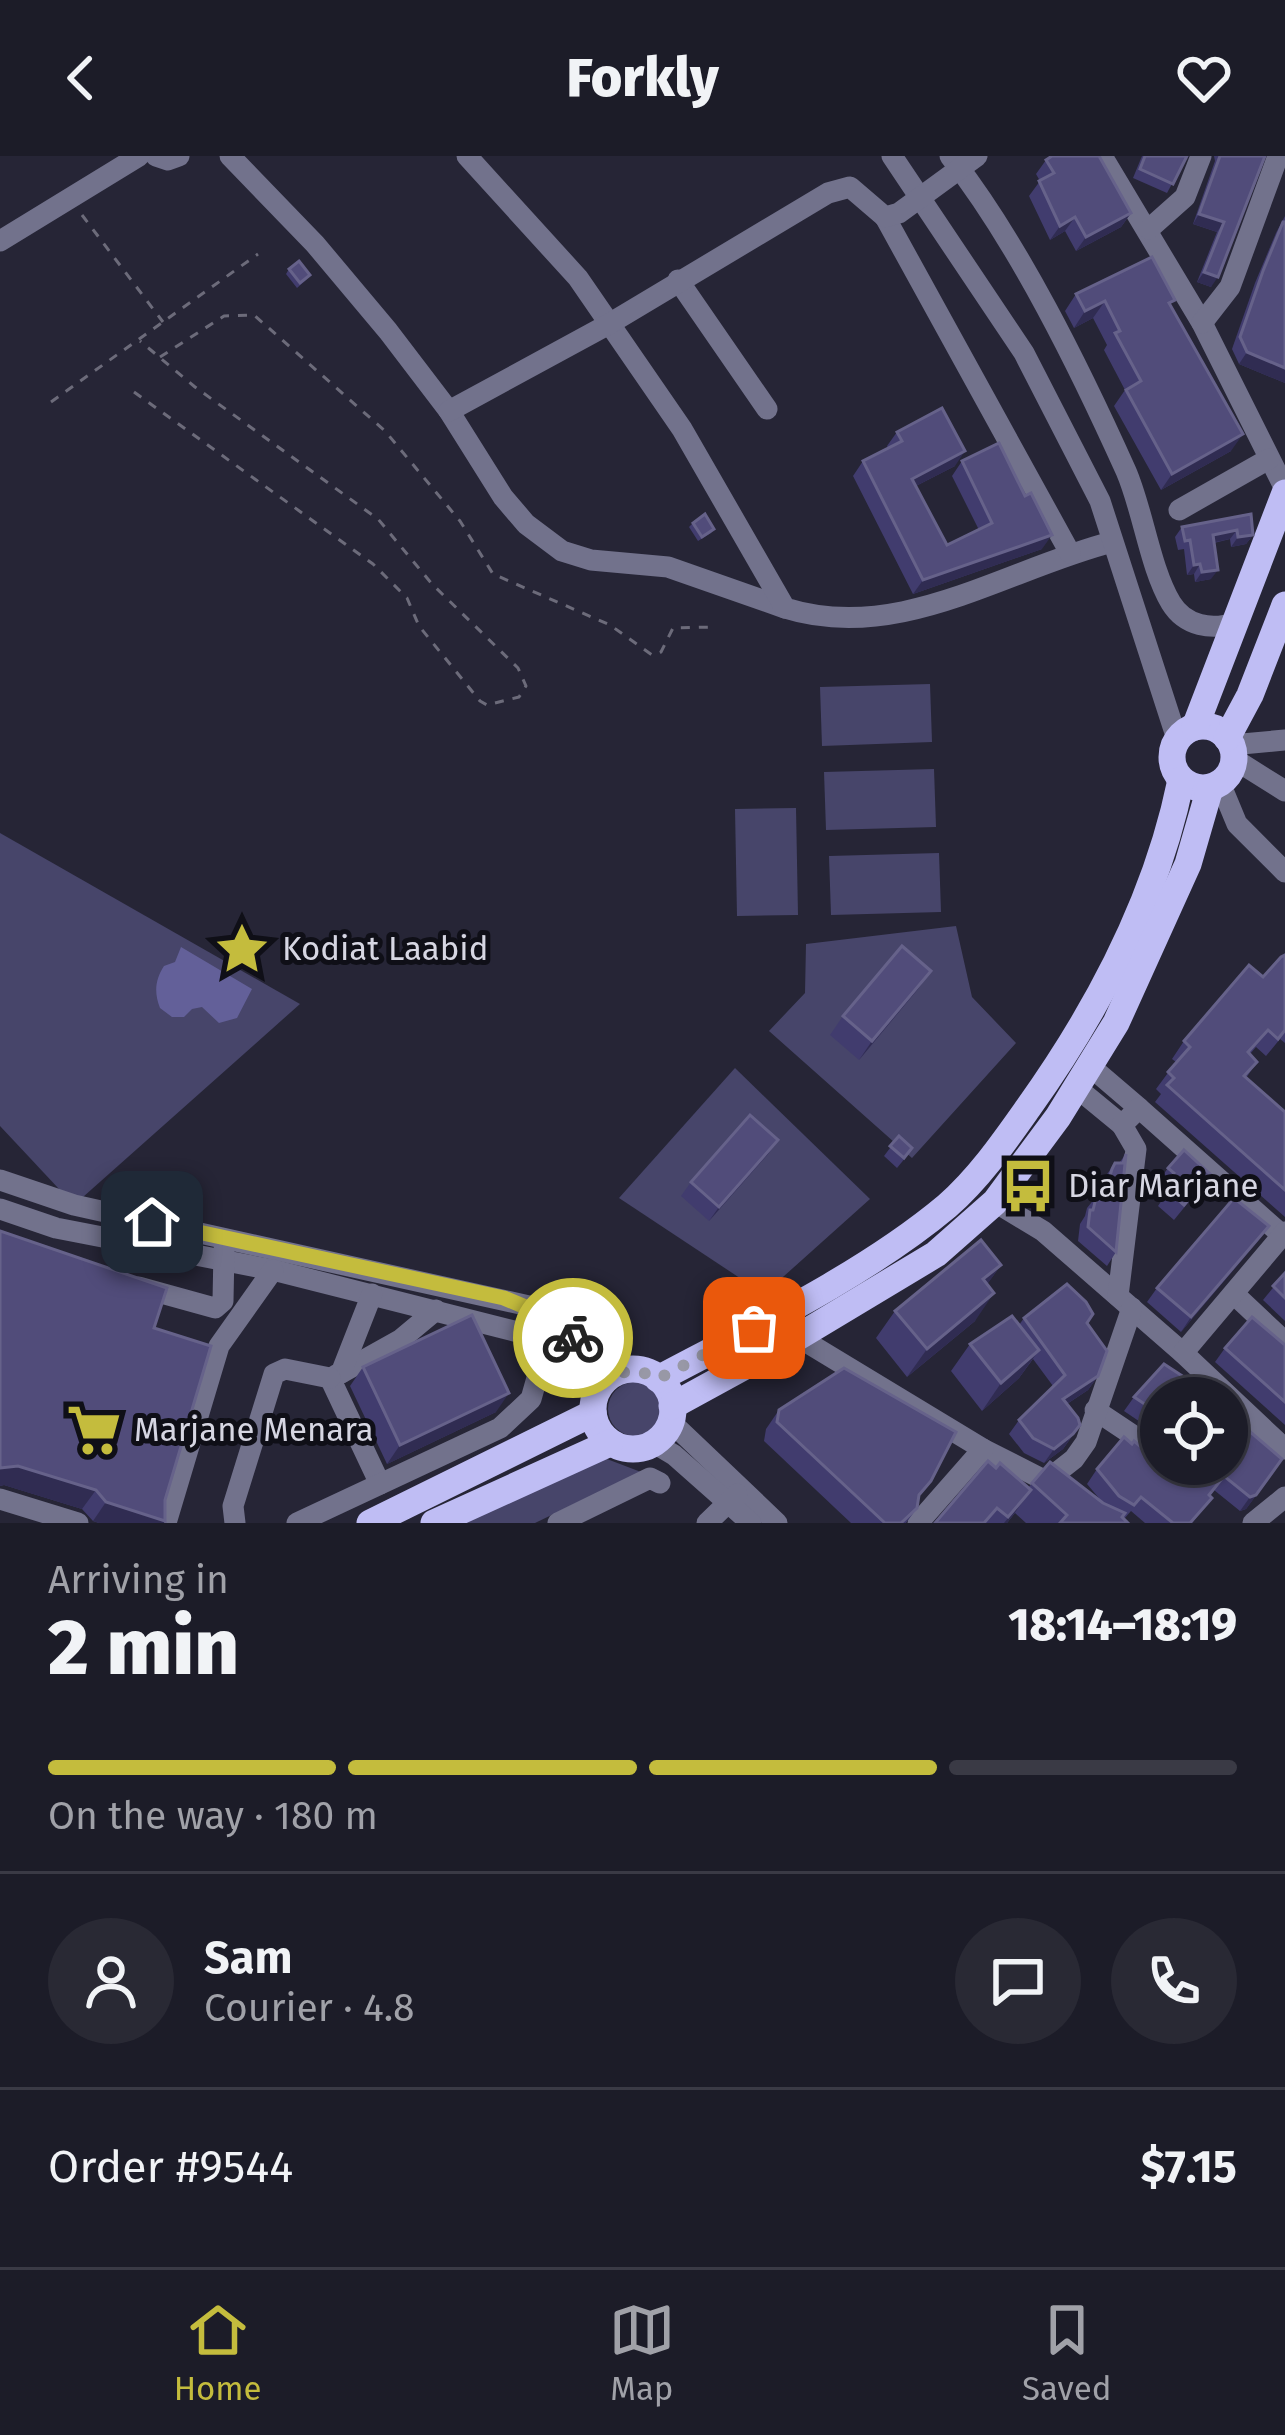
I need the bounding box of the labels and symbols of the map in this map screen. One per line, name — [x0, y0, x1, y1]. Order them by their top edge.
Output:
place icon: Kodiat Laabid — [213, 920, 271, 978]
place label: Kodiat Laabid — [282, 929, 488, 969]
bus stop icon: Diar Marjane — [999, 1157, 1057, 1215]
place label: Diar Marjane — [1068, 1166, 1259, 1206]
pin — [101, 1171, 203, 1273]
pin — [703, 1277, 805, 1379]
courier — [513, 1278, 633, 1398]
supermarket icon: Marjane Menara — [65, 1401, 123, 1459]
place label: Marjane Menara — [134, 1410, 374, 1450]

